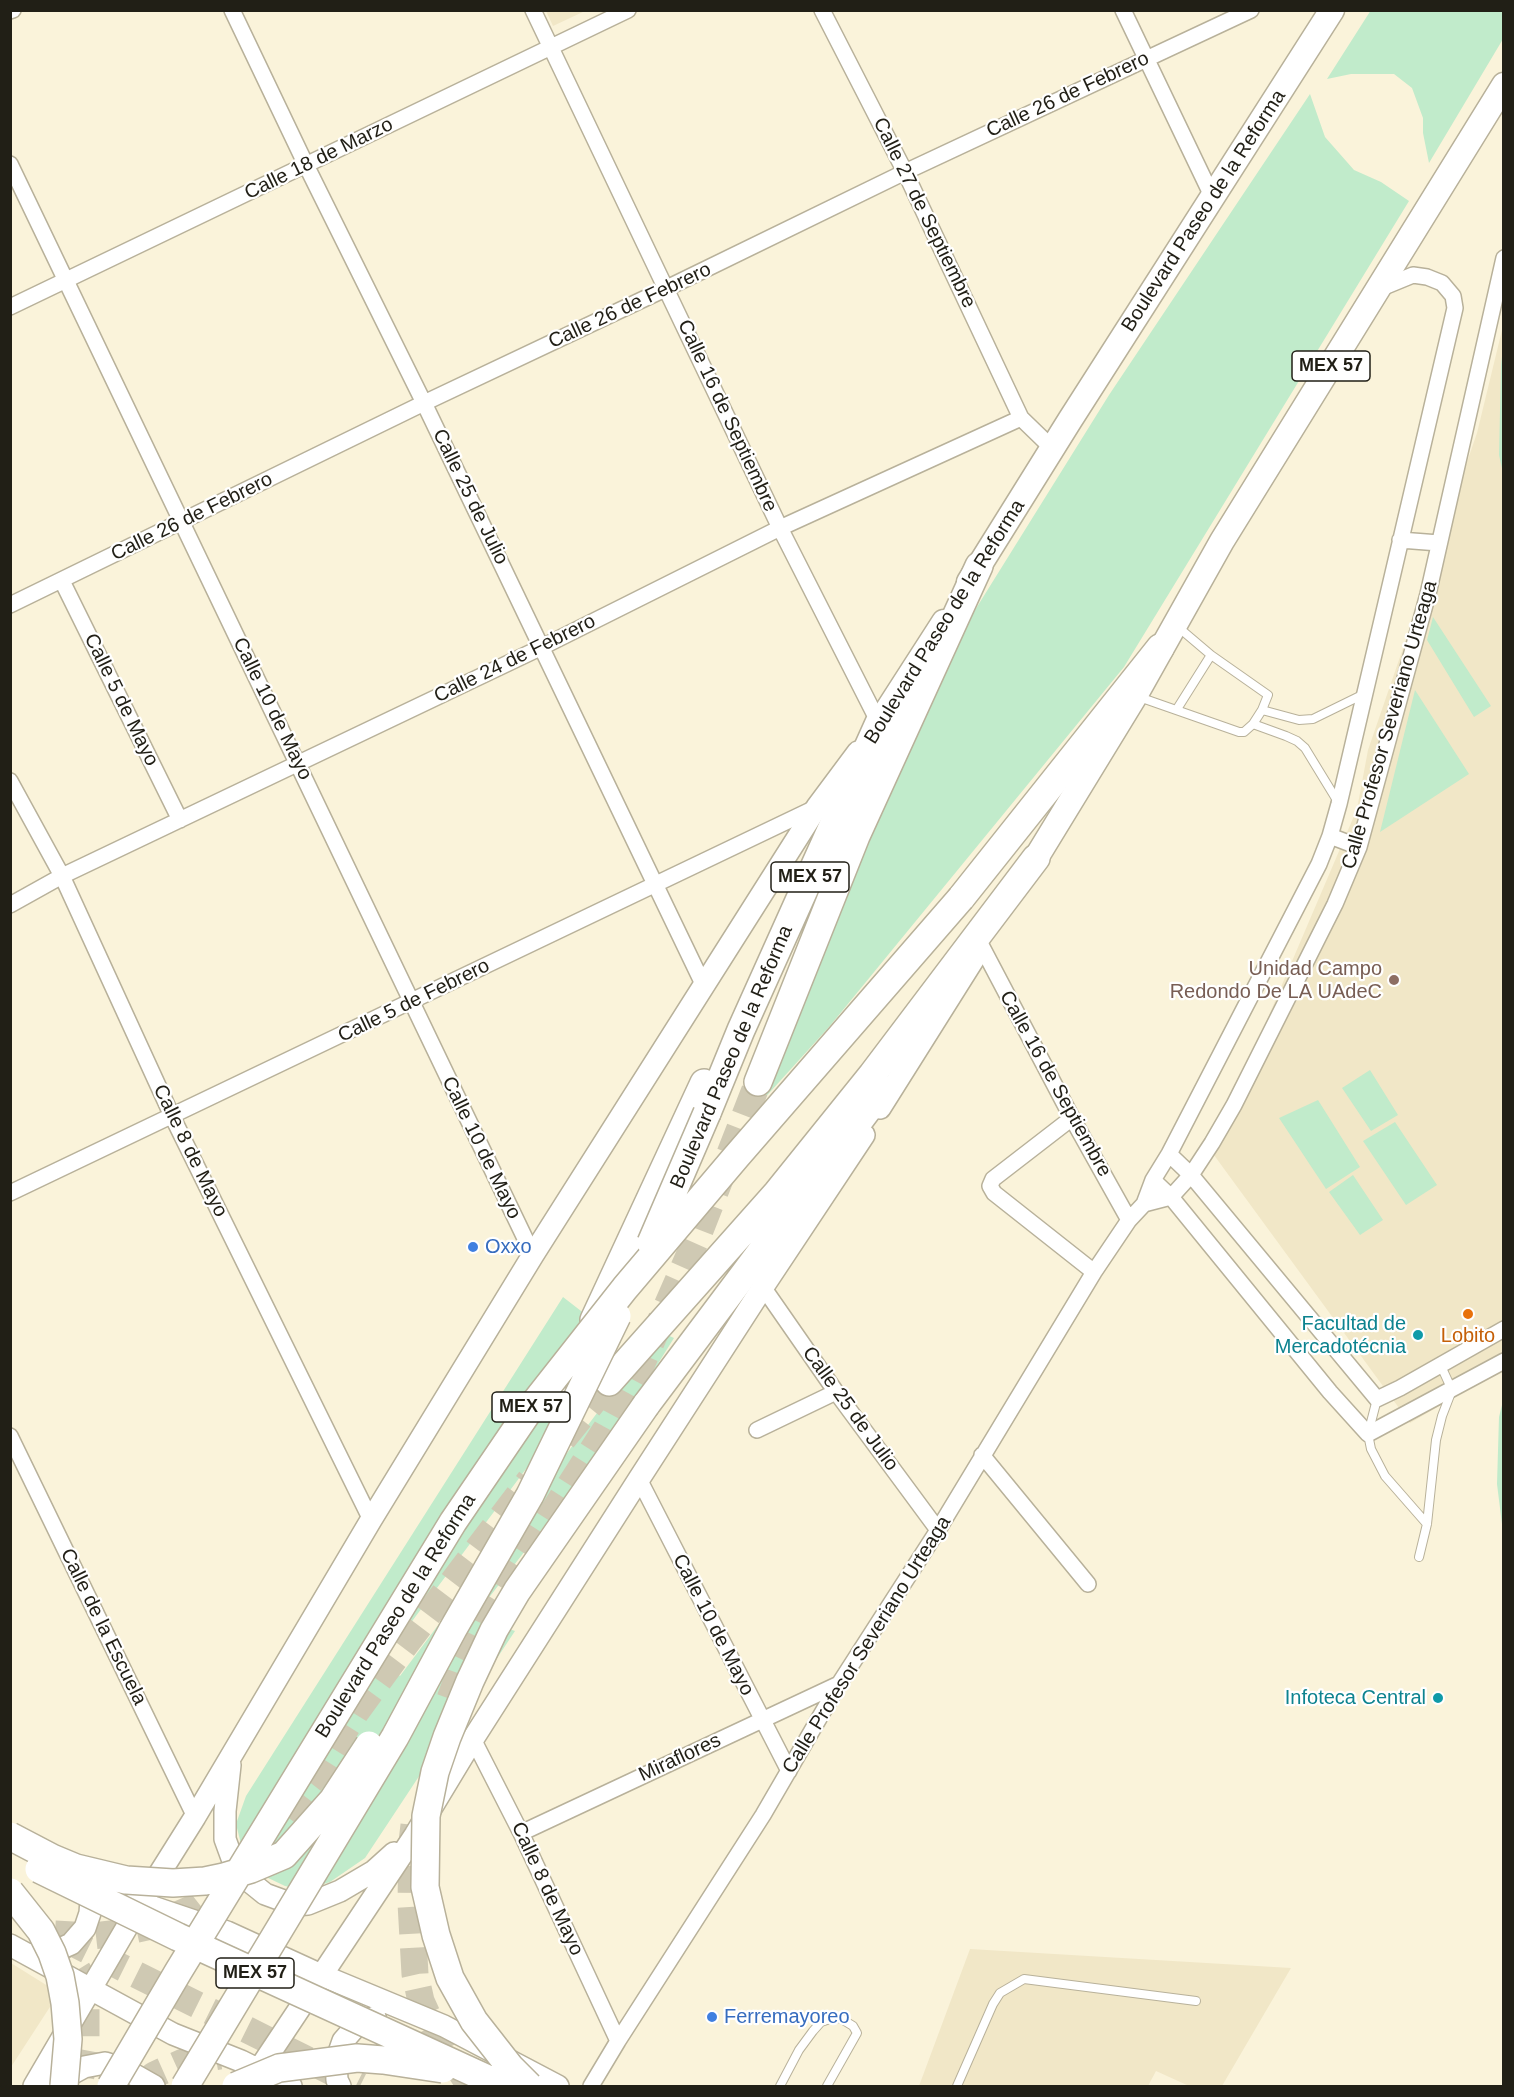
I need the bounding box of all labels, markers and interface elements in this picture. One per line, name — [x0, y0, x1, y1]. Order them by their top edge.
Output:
street label: Calle 26 de Febrero — [983, 47, 1153, 143]
street label: Boulevard Paseo de la Reforma — [1117, 86, 1291, 336]
street label: Calle 18 de Marzo — [241, 113, 397, 205]
street label: Calle 27 de Septiembre — [867, 114, 981, 312]
street label: Calle 26 de Febrero — [545, 258, 715, 354]
street label: Calle 16 de Septiembre — [672, 316, 782, 516]
road number: MEX 57 — [1292, 351, 1370, 381]
street label: Calle 25 de Julio — [427, 425, 513, 569]
street label: Calle 26 de Febrero — [107, 467, 277, 567]
street label: Boulevard Paseo de la Reforma — [860, 495, 1030, 749]
street label: Calle Profesor Severiano Urteaga — [1337, 578, 1443, 872]
street label: Calle 24 de Febrero — [430, 609, 600, 709]
street label: Calle 5 de Mayo — [79, 630, 163, 770]
street label: Calle 10 de Mayo — [227, 634, 317, 784]
road number: MEX 57 — [771, 862, 849, 892]
street label: Boulevard Paseo de la Reforma — [666, 922, 798, 1192]
street label: Calle 5 de Febrero — [334, 954, 494, 1048]
place label: Unidad Campo Redondo De LA UAdeC — [1170, 957, 1382, 1004]
marker: Unidad Campo Redondo De LA UAdeC — [1387, 973, 1401, 987]
street label: Calle 16 de Septiembre — [994, 987, 1116, 1181]
street label: Calle 10 de Mayo — [436, 1073, 526, 1223]
street label: Calle 8 de Mayo — [148, 1081, 232, 1221]
place label: Oxxo — [485, 1235, 532, 1259]
marker: Oxxo — [466, 1240, 480, 1254]
marker: Lobito — [1461, 1307, 1475, 1321]
place label: Facultad de Mercadotécnia — [1275, 1312, 1406, 1359]
place label: Lobito — [1441, 1324, 1495, 1348]
marker: Facultad de Mercadotécnia — [1411, 1328, 1425, 1342]
street label: Calle 25 de Julio — [797, 1342, 903, 1476]
road number: MEX 57 — [492, 1392, 570, 1422]
street label: Boulevard Paseo de la Reforma — [311, 1489, 481, 1743]
street label: Calle Profesor Severiano Urteaga — [778, 1512, 956, 1778]
street label: Calle de la Escuela — [55, 1545, 151, 1709]
street label: Calle 10 de Mayo — [667, 1550, 759, 1700]
place label: Infoteca Central — [1285, 1686, 1426, 1710]
marker: Infoteca Central — [1431, 1691, 1445, 1705]
street label: Miraflores — [635, 1729, 725, 1787]
street label: Calle 8 de Mayo — [506, 1818, 588, 1960]
road number: MEX 57 — [216, 1958, 294, 1988]
place label: Ferremayoreo — [724, 2005, 850, 2029]
marker: Ferremayoreo — [705, 2010, 719, 2024]

